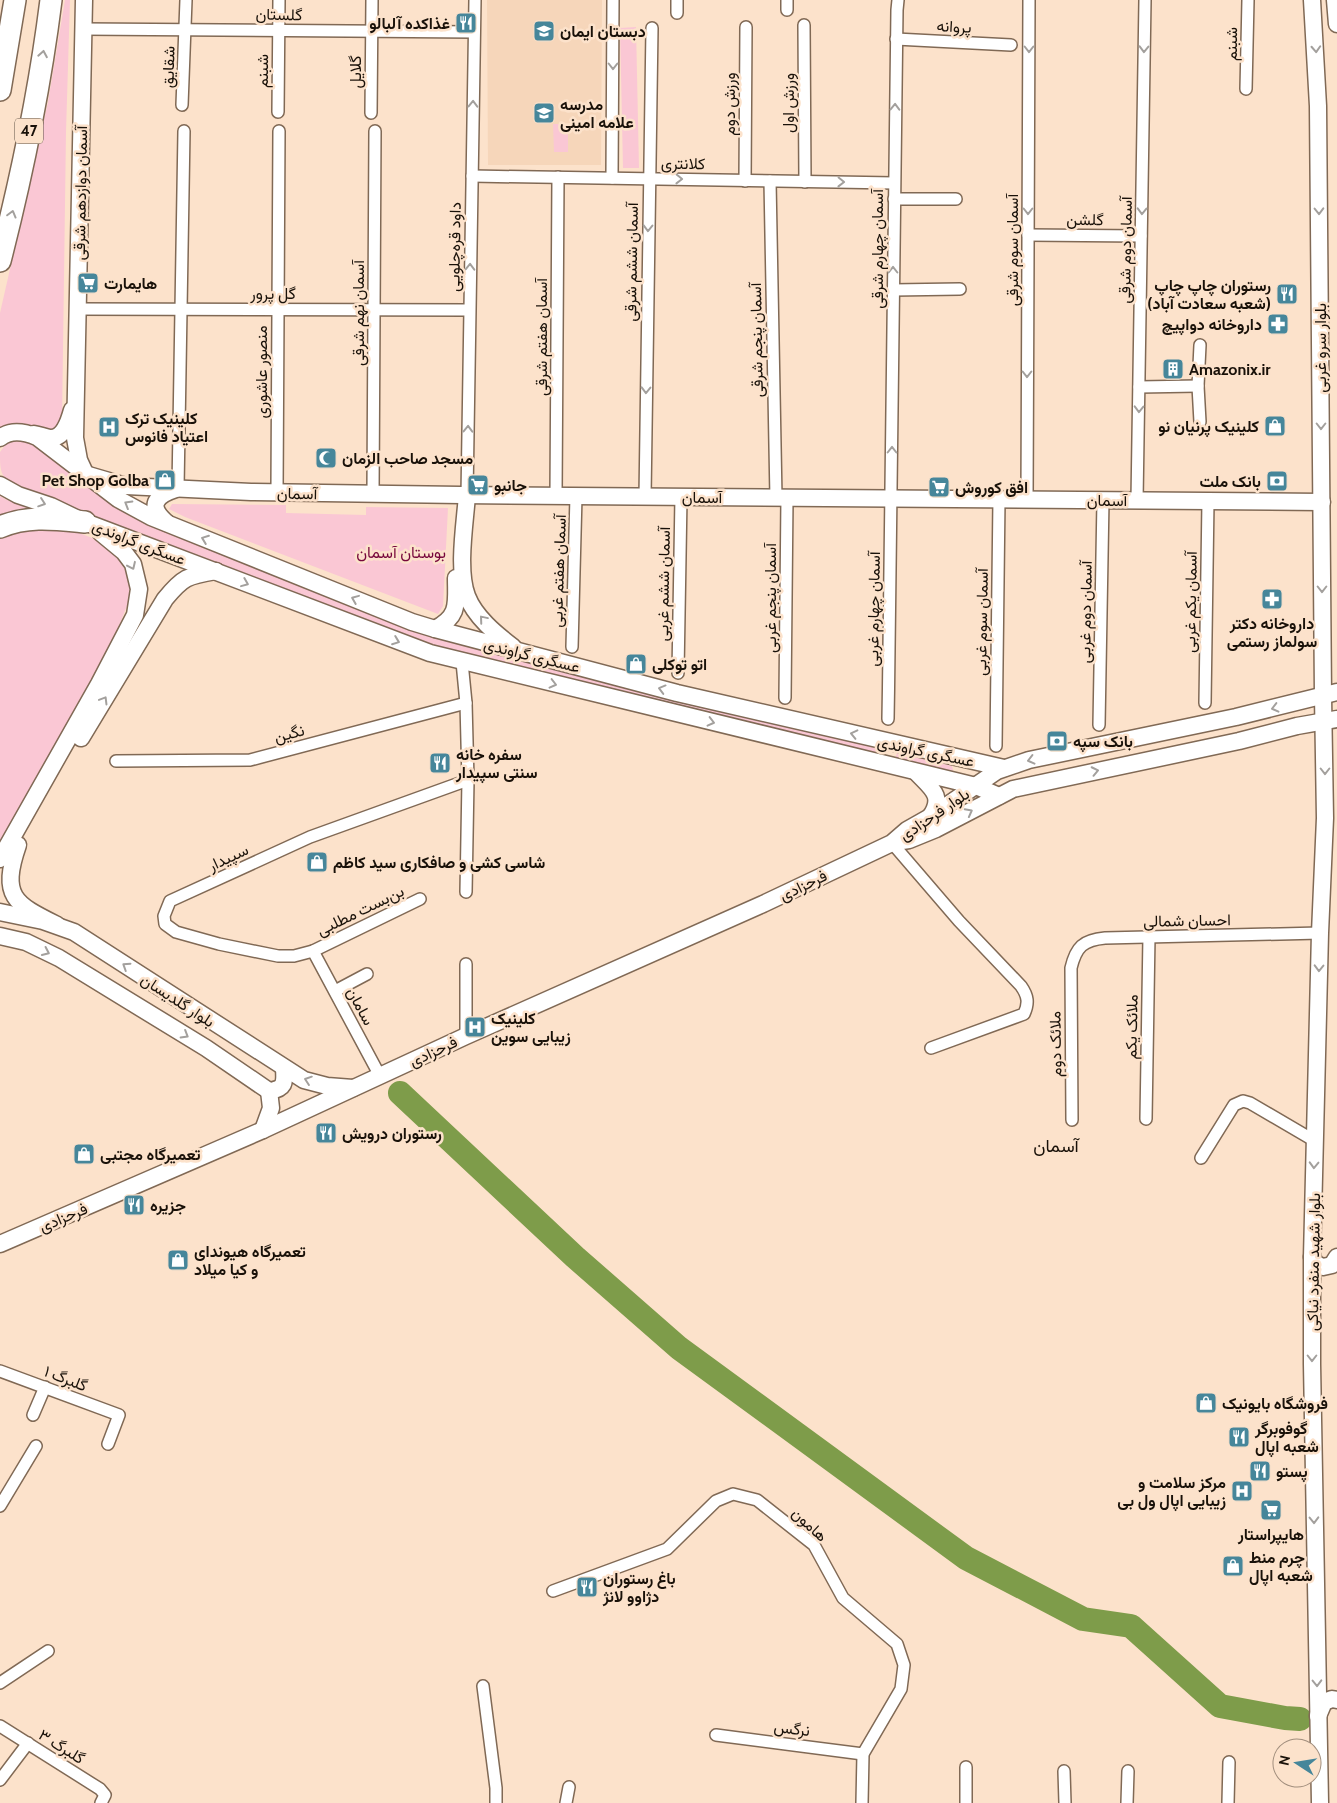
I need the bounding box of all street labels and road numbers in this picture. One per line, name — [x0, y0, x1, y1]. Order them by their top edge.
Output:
street label: گلستان — [255, 5, 303, 24]
street label: پروانه — [936, 16, 972, 39]
street label: شبنم — [1222, 27, 1242, 61]
street label: شقایق — [158, 46, 180, 88]
street label: شبنم — [253, 54, 273, 88]
street label: گلایل — [346, 56, 366, 89]
street label: ورزش دوم — [720, 72, 740, 136]
street label: ورزش اول — [779, 73, 799, 133]
road number: 47 — [15, 118, 43, 144]
street label: آسمان دوازدهم شرقی — [70, 124, 92, 261]
street label: کلانتری — [661, 154, 705, 174]
street label: آسمان چهارم شرقی — [868, 188, 889, 309]
street label: آسمان سوم شرقی — [1003, 193, 1023, 306]
street label: آسمان دوم شرقی — [1115, 195, 1137, 304]
street label: آسمان ششم شرقی — [621, 201, 643, 322]
street label: داود قره‌چلویی — [444, 202, 467, 292]
street label: گلشن — [1066, 210, 1104, 230]
street label: آسمان نهم شرقی — [349, 259, 369, 366]
street label: آسمان هفتم شرقی — [532, 277, 552, 396]
street label: آسمان پنجم شرقی — [746, 281, 769, 397]
street label: گل پرور — [249, 284, 296, 305]
street label: بلوار سرو غربی — [1311, 303, 1331, 393]
street label: منصور عاشوری — [252, 326, 272, 418]
street label: آسمان — [277, 484, 319, 503]
street label: آسمان — [682, 488, 724, 507]
street label: آسمان — [1087, 491, 1129, 510]
street label: آسمان هفتم غربی — [547, 513, 571, 628]
street label: عسگری گراوندی — [89, 516, 188, 570]
street label: آسمان ششم غربی — [653, 525, 675, 642]
street label: آسمان پنجم غربی — [761, 542, 782, 653]
street label: آسمان چهارم غربی — [863, 550, 886, 667]
street label: آسمان یکم غربی — [1180, 550, 1202, 653]
street label: آسمان دوم غربی — [1075, 559, 1097, 664]
street label: آسمان سوم غربی — [971, 567, 993, 676]
street label: عسگری گراوندی — [482, 634, 582, 678]
street label: نگین — [272, 720, 307, 748]
street label: عسگری گراوندی — [876, 732, 976, 772]
street label: بلوار فرحزادی — [896, 784, 973, 846]
street label: سپیدار — [204, 840, 252, 877]
street label: فرحزادی — [776, 866, 831, 906]
street label: بن‌بست مطلبی — [313, 881, 407, 941]
street label: احسان شمالی — [1143, 910, 1231, 932]
street label: بلوار گلدیسان — [137, 970, 218, 1032]
street label: سامان — [343, 984, 378, 1029]
street label: ملائک یکم — [1121, 994, 1143, 1060]
street label: ملائک دوم — [1045, 1011, 1067, 1077]
street label: فرحزادی — [406, 1032, 461, 1072]
street label: بلوار شهید منفرد نیاکی — [1303, 1193, 1325, 1331]
street label: فرحزادی — [36, 1199, 91, 1237]
street label: گلبرگ ۱ — [41, 1362, 90, 1396]
street label: هامون — [787, 1503, 831, 1546]
street label: نرگس — [773, 1717, 811, 1741]
street label: گلبرگ ۳ — [35, 1725, 88, 1769]

